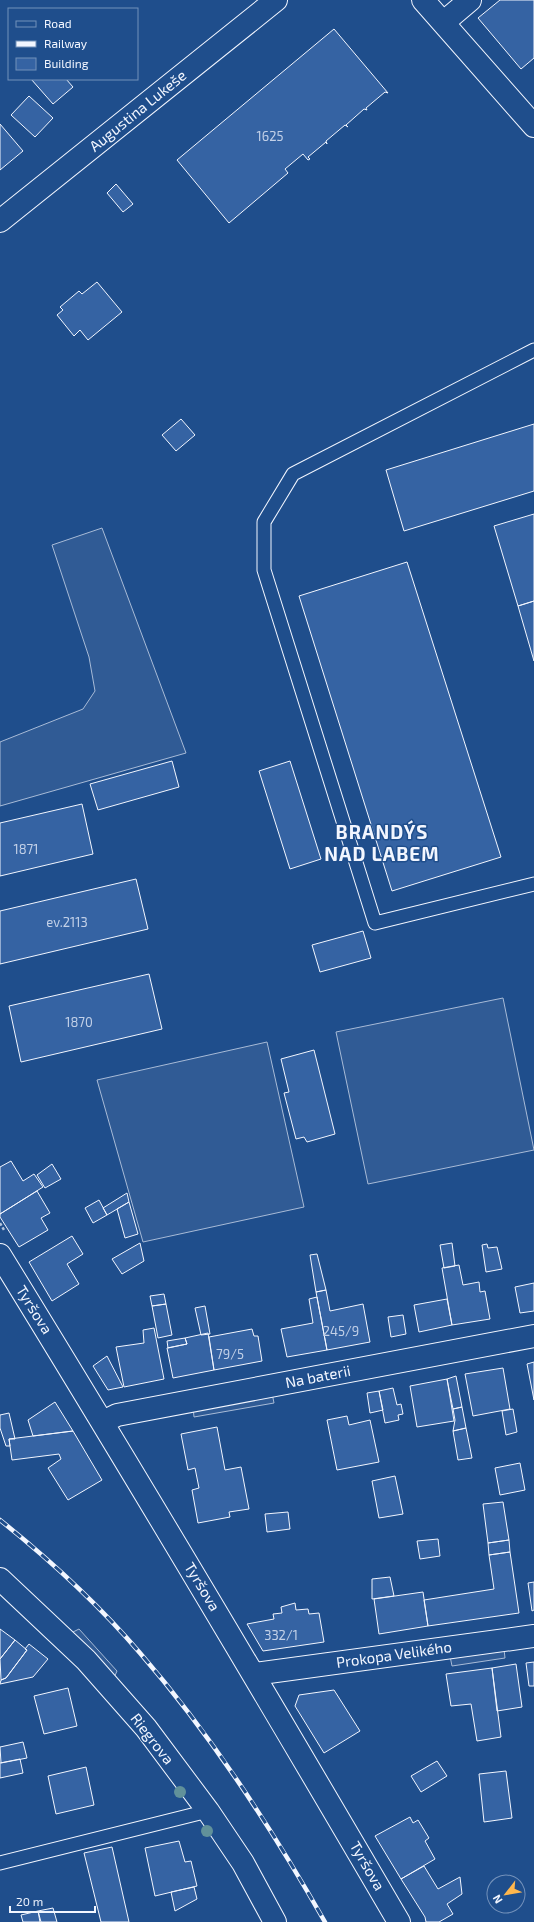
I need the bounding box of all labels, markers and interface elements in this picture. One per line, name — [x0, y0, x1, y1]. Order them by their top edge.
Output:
legend — [8, 8, 138, 80]
text: Road — [44, 16, 72, 30]
text: Railway — [44, 36, 88, 50]
text: Building — [44, 56, 89, 70]
street label: Augustina Lukeše — [85, 66, 189, 155]
house number: 1625 — [257, 128, 283, 144]
district label: BRANDÝS NAD LABEM — [324, 820, 440, 865]
house number: 1871 — [14, 841, 38, 857]
house number: ev.2113 — [46, 914, 88, 930]
house number: 1870 — [65, 1014, 93, 1030]
street label: Tyršova — [13, 1282, 57, 1337]
house number: 245/9 — [323, 1323, 359, 1339]
house number: 79/5 — [216, 1346, 244, 1362]
street label: Na baterii — [284, 1361, 352, 1391]
street label: Tyršova — [181, 1559, 224, 1614]
house number: 332/1 — [264, 1627, 298, 1643]
street label: Prokopa Velikého — [335, 1637, 453, 1671]
street label: Riegrova — [127, 1709, 178, 1767]
street label: Tyršova — [347, 1838, 389, 1893]
north arrow — [486, 1874, 526, 1914]
scale bar — [10, 1888, 95, 1914]
text: N — [489, 1893, 505, 1906]
text: 20 m — [16, 1894, 43, 1908]

